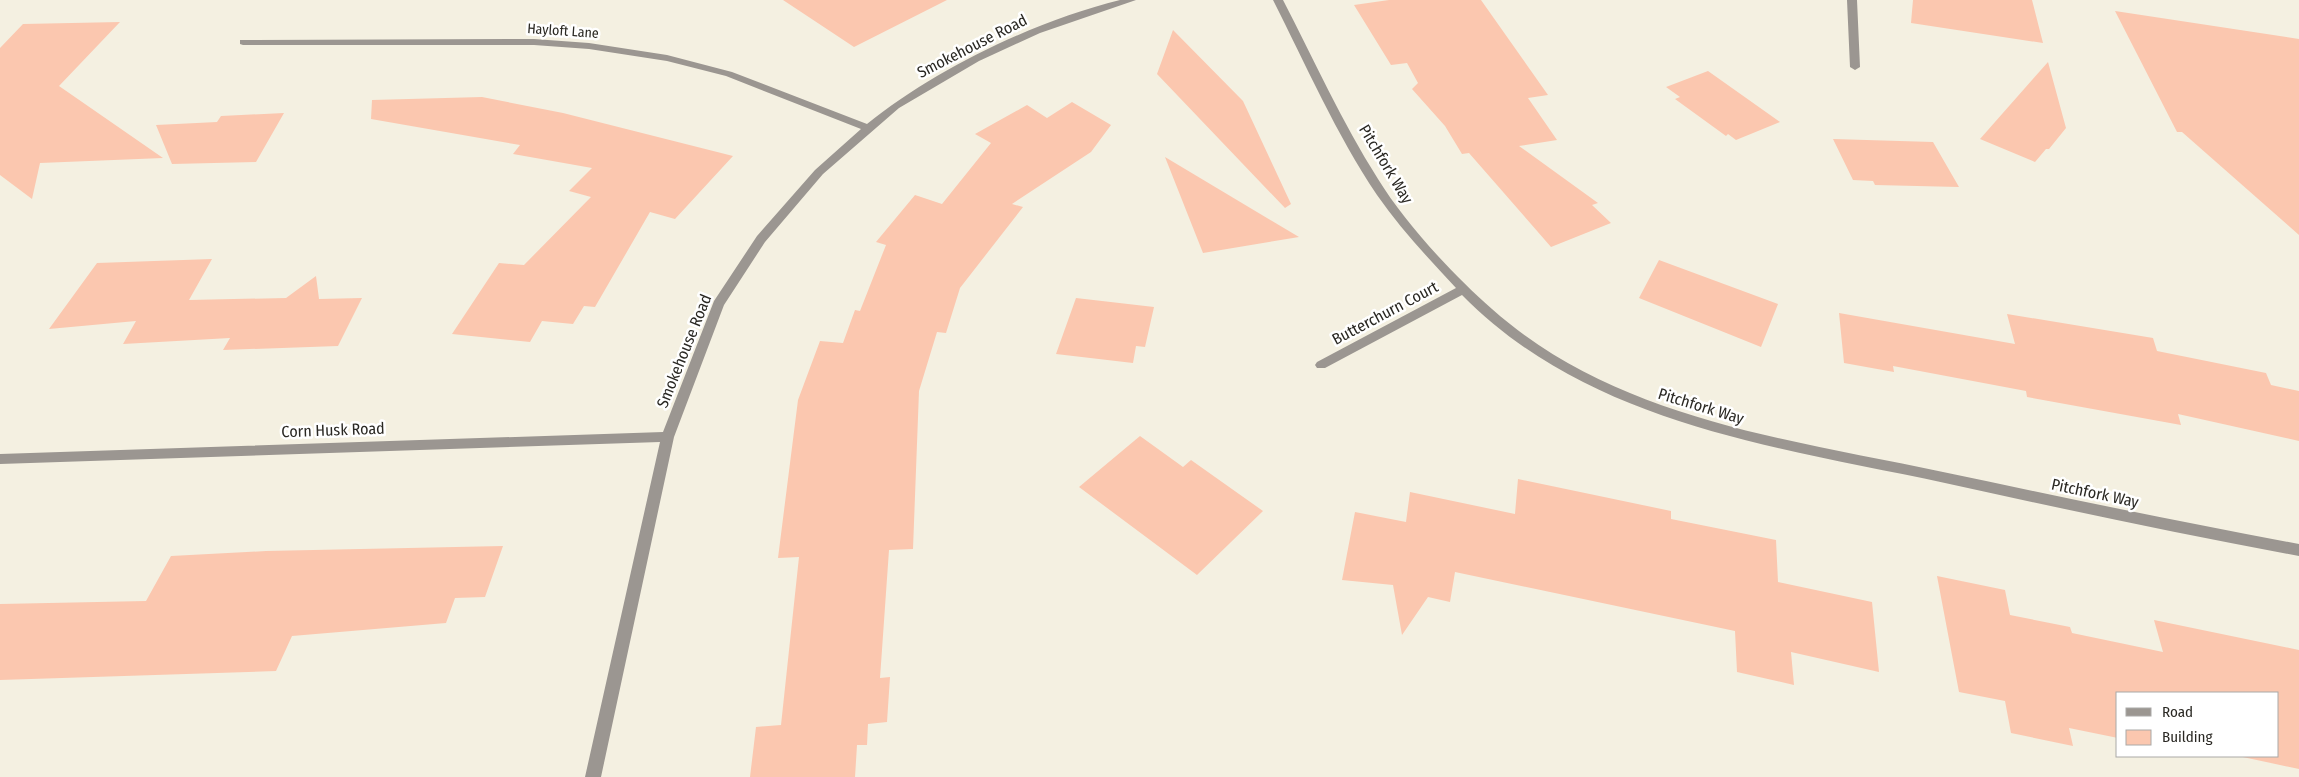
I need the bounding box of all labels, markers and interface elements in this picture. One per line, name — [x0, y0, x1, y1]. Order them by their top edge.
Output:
street label: Smokehouse Road — [914, 10, 1030, 82]
street label: Hayloft Lane — [527, 20, 599, 42]
street label: Pitchfork Way — [1355, 121, 1417, 208]
street label: Butterchurn Court — [1329, 277, 1442, 349]
street label: Smokehouse Road — [653, 291, 715, 411]
street label: Pitchfork Way — [1656, 384, 1747, 428]
street label: Corn Husk Road — [281, 419, 385, 441]
street label: Pitchfork Way — [2050, 474, 2141, 512]
legend — [2116, 692, 2279, 757]
text: Road — [2162, 703, 2193, 721]
text: Building — [2162, 728, 2213, 746]

